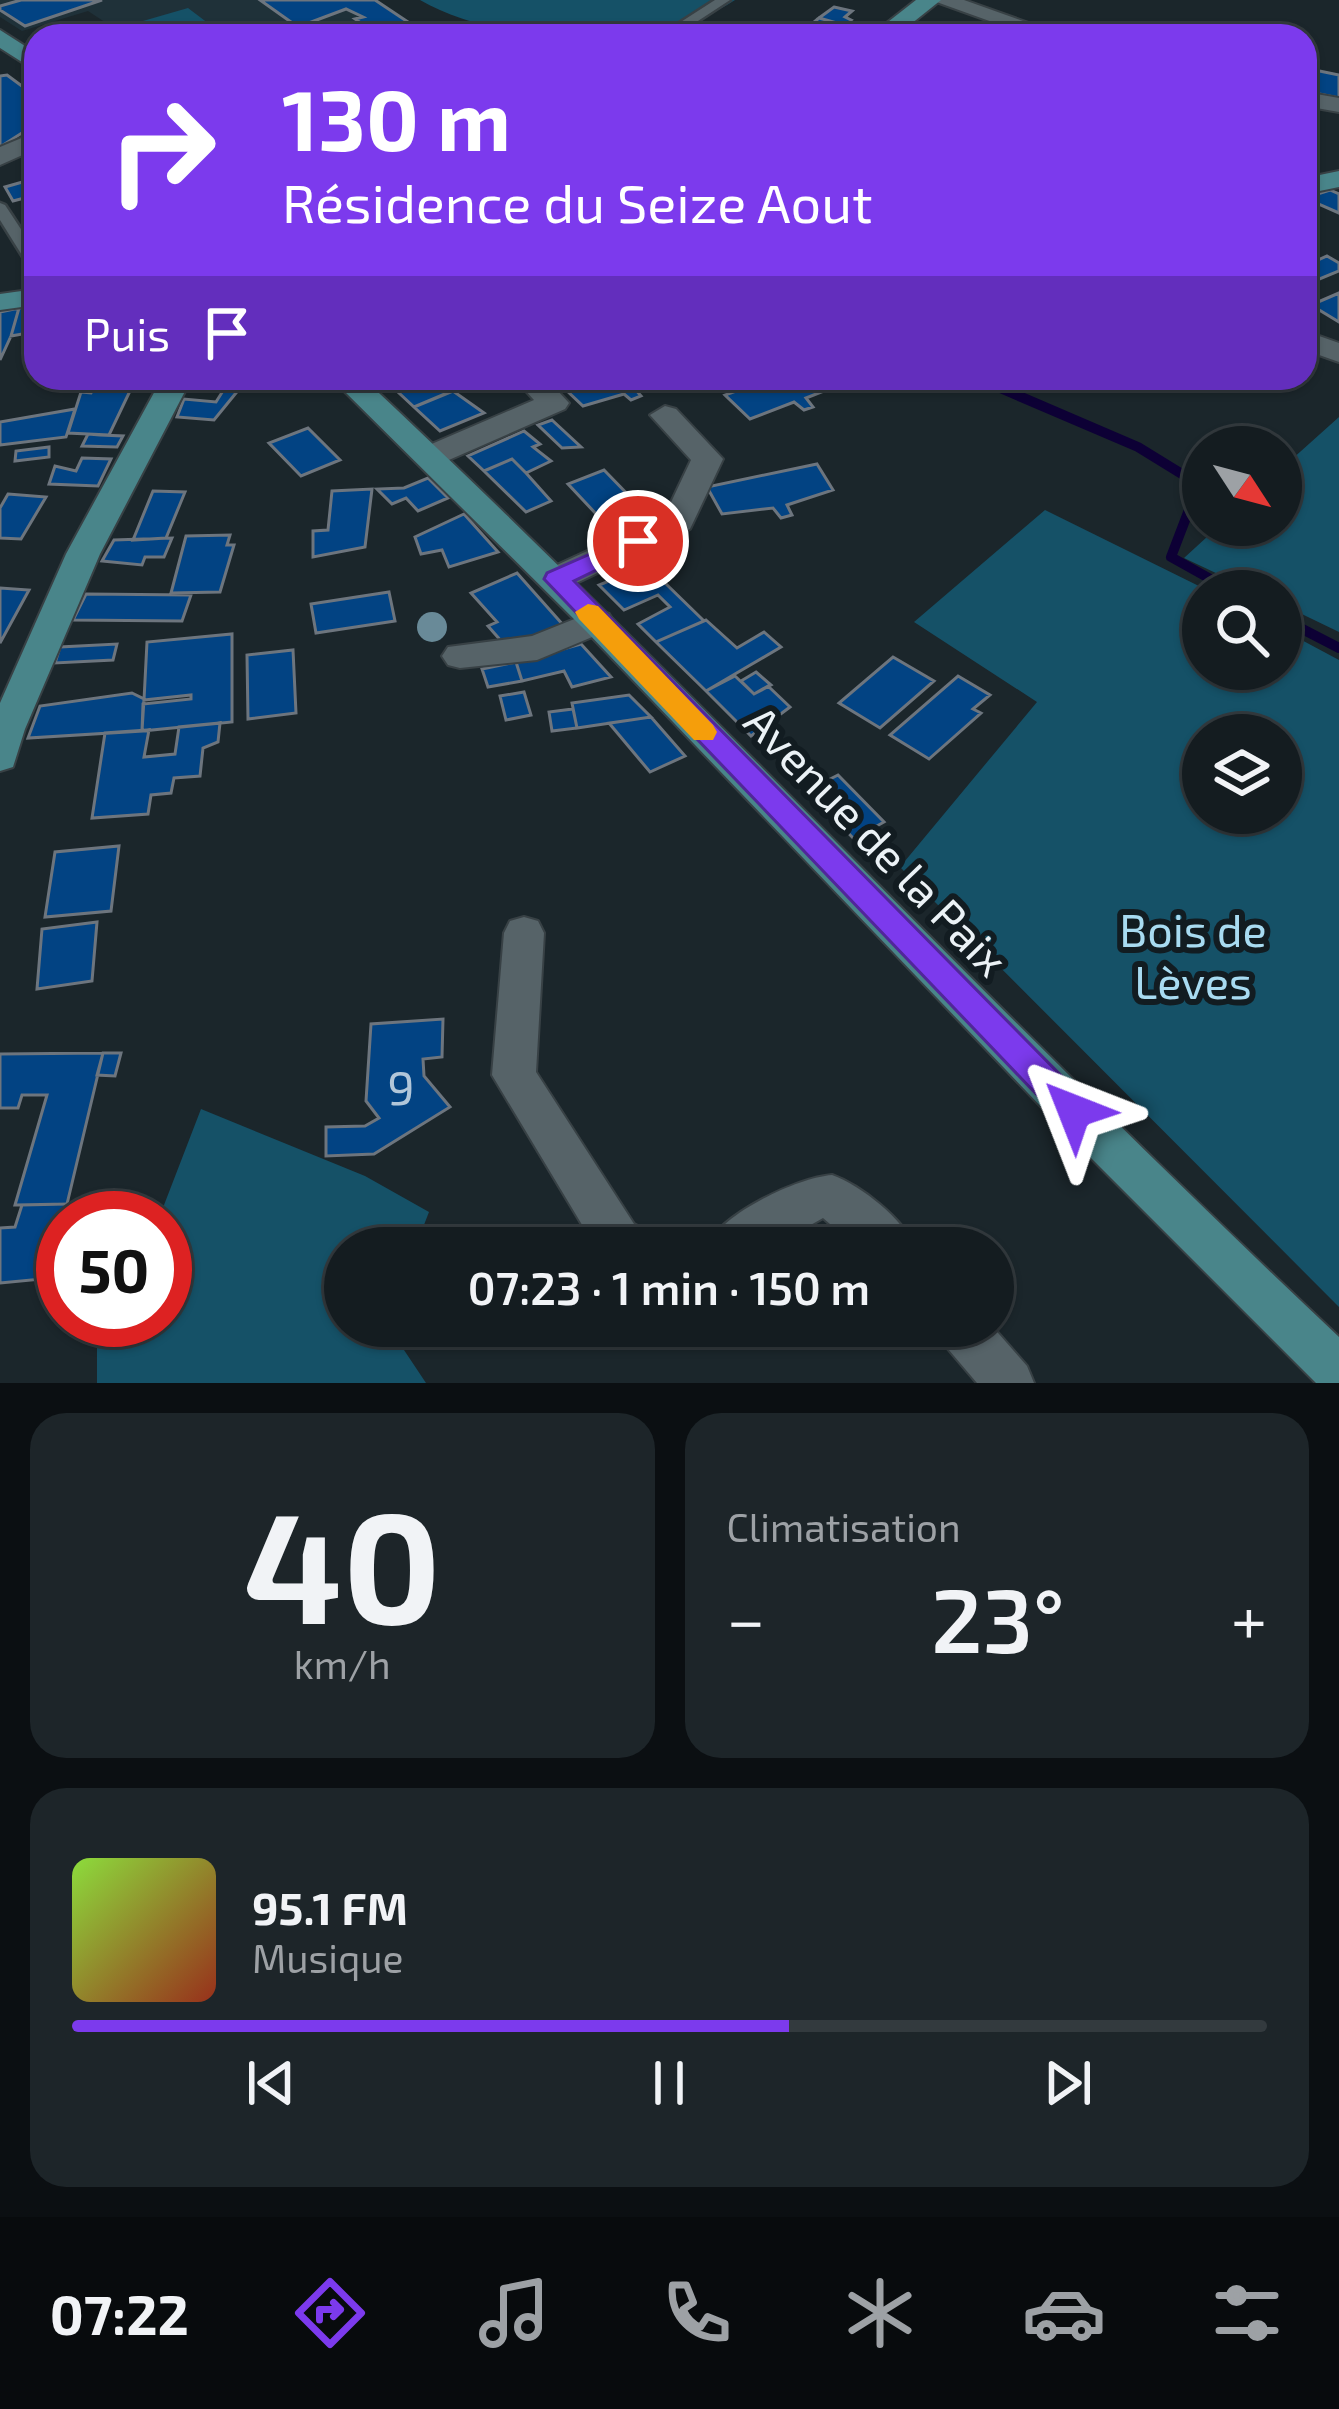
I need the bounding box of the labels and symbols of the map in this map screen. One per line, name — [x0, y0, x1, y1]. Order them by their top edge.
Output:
north arrow — [1182, 426, 1302, 546]
pin — [587, 490, 689, 592]
street label: Avenue de la Paix — [735, 693, 1020, 986]
park label: Bois de Lèves — [1119, 902, 1267, 1008]
position arrow — [1011, 1048, 1137, 1174]
house number: 9 — [387, 1057, 415, 1115]
speed limit sign: 50 — [36, 1191, 192, 1347]

